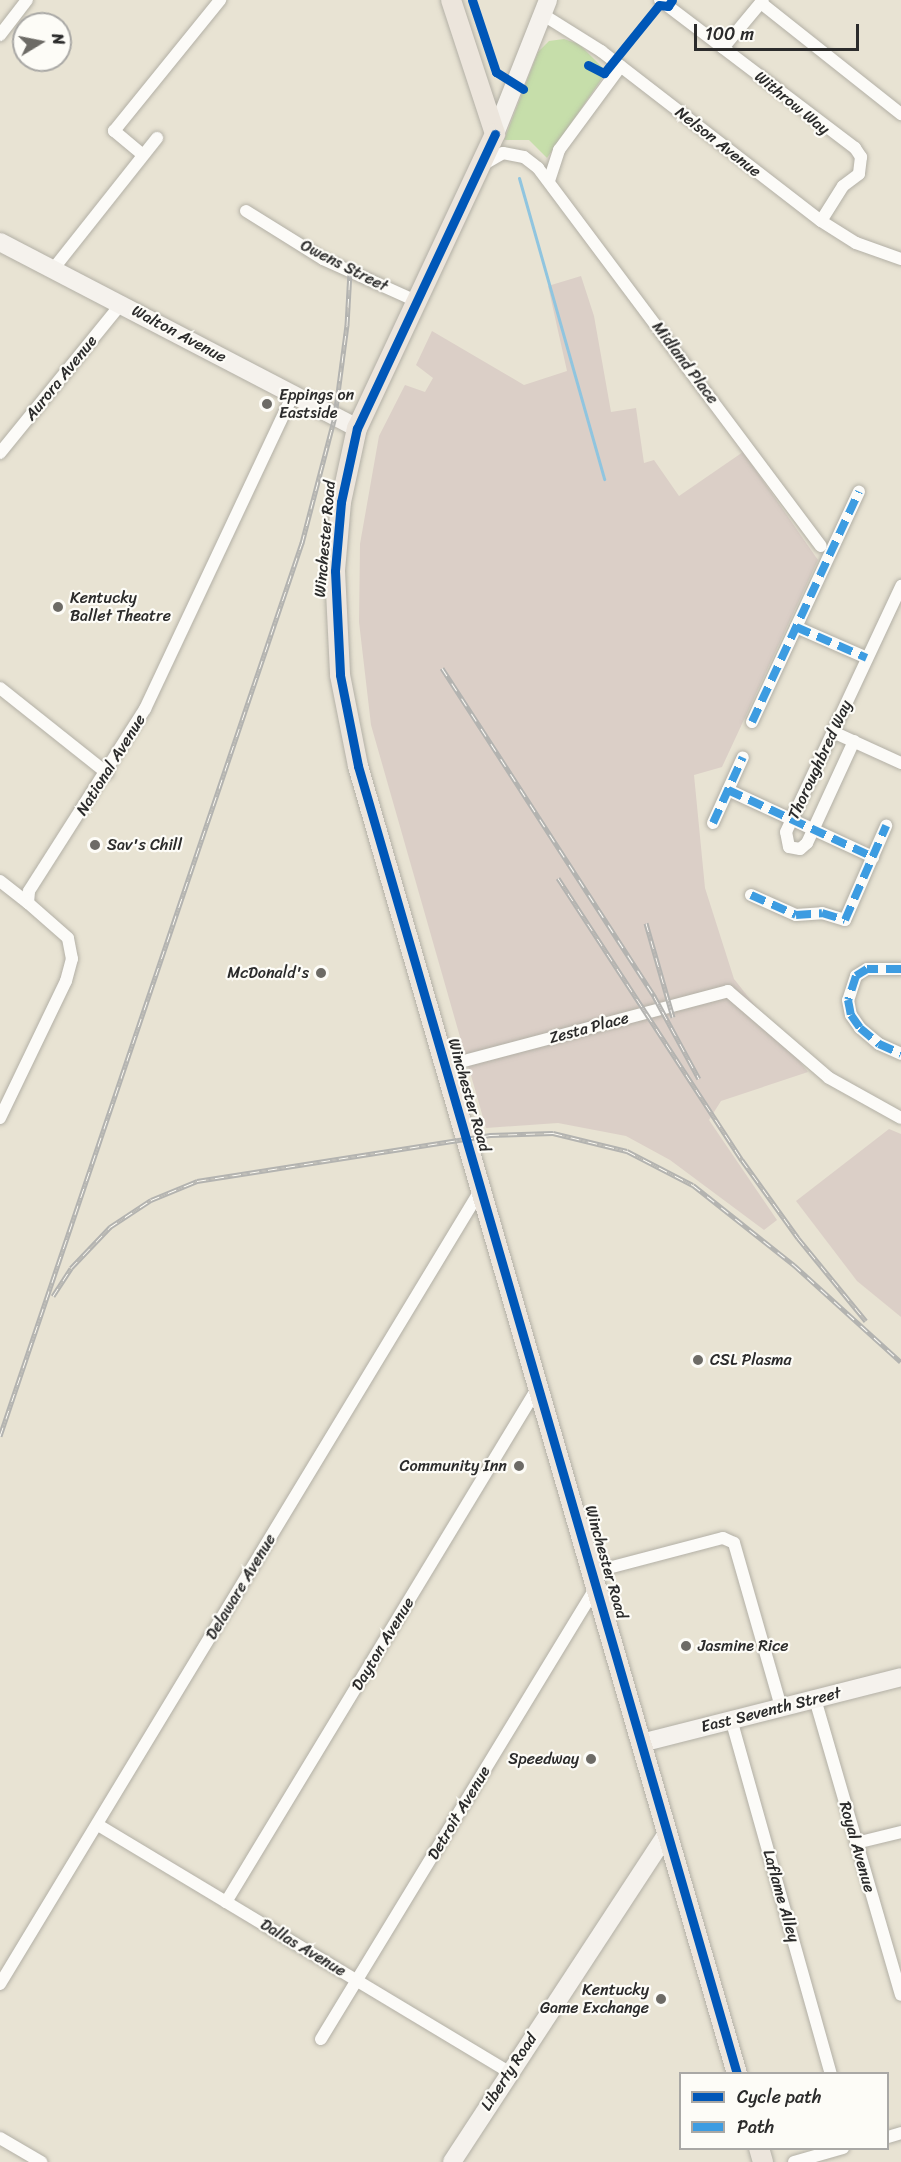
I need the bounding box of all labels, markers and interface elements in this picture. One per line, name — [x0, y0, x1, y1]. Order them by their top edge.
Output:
north arrow — [12, 12, 72, 72]
scale bar — [697, 12, 862, 50]
text: 100 m — [705, 18, 754, 50]
text: N — [43, 31, 73, 47]
street label: Withrow Way — [751, 67, 833, 139]
street label: Nelson Avenue — [671, 103, 765, 181]
street label: Owens Street — [297, 236, 391, 296]
street label: Walton Avenue — [129, 301, 229, 367]
street label: Midland Place — [648, 318, 722, 408]
street label: Aurora Avenue — [21, 332, 101, 424]
place label: Eppings on Eastside — [279, 385, 354, 423]
marker: Eppings on Eastside — [260, 397, 274, 411]
street label: Winchester Road — [310, 480, 340, 598]
place label: Kentucky Ballet Theatre — [70, 588, 171, 626]
marker: Kentucky Ballet Theatre — [51, 600, 65, 614]
street label: Thoroughbred Way — [784, 697, 856, 823]
street label: National Avenue — [72, 711, 150, 819]
place label: Sav's Chill — [107, 835, 182, 855]
marker: Sav's Chill — [88, 838, 102, 852]
place label: McDonald's — [227, 963, 309, 983]
marker: McDonald's — [314, 966, 328, 980]
street label: Zesta Place — [547, 1008, 631, 1048]
street label: Winchester Road — [444, 1036, 494, 1154]
place label: CSL Plasma — [710, 1350, 792, 1370]
marker: CSL Plasma — [691, 1353, 705, 1367]
place label: Community Inn — [400, 1456, 507, 1476]
marker: Community Inn — [512, 1459, 526, 1473]
street label: Winchester Road — [581, 1503, 631, 1621]
street label: Delaware Avenue — [202, 1531, 280, 1643]
street label: Dayton Avenue — [348, 1594, 418, 1694]
place label: Jasmine Rice — [698, 1636, 788, 1656]
marker: Jasmine Rice — [679, 1639, 693, 1653]
street label: East Seventh Street — [699, 1683, 843, 1737]
place label: Speedway — [508, 1749, 579, 1769]
marker: Speedway — [584, 1752, 598, 1766]
street label: Detroit Avenue — [424, 1763, 494, 1863]
street label: Royal Avenue — [835, 1799, 879, 1895]
street label: Laflame Alley — [759, 1848, 803, 1944]
street label: Dallas Avenue — [257, 1915, 349, 1981]
place label: Kentucky Game Exchange — [540, 1980, 649, 2018]
marker: Kentucky Game Exchange — [654, 1992, 668, 2006]
street label: Liberty Road — [477, 2030, 541, 2114]
legend — [679, 2072, 889, 2150]
text: Cycle path — [737, 2081, 821, 2113]
text: Path — [737, 2111, 774, 2143]

